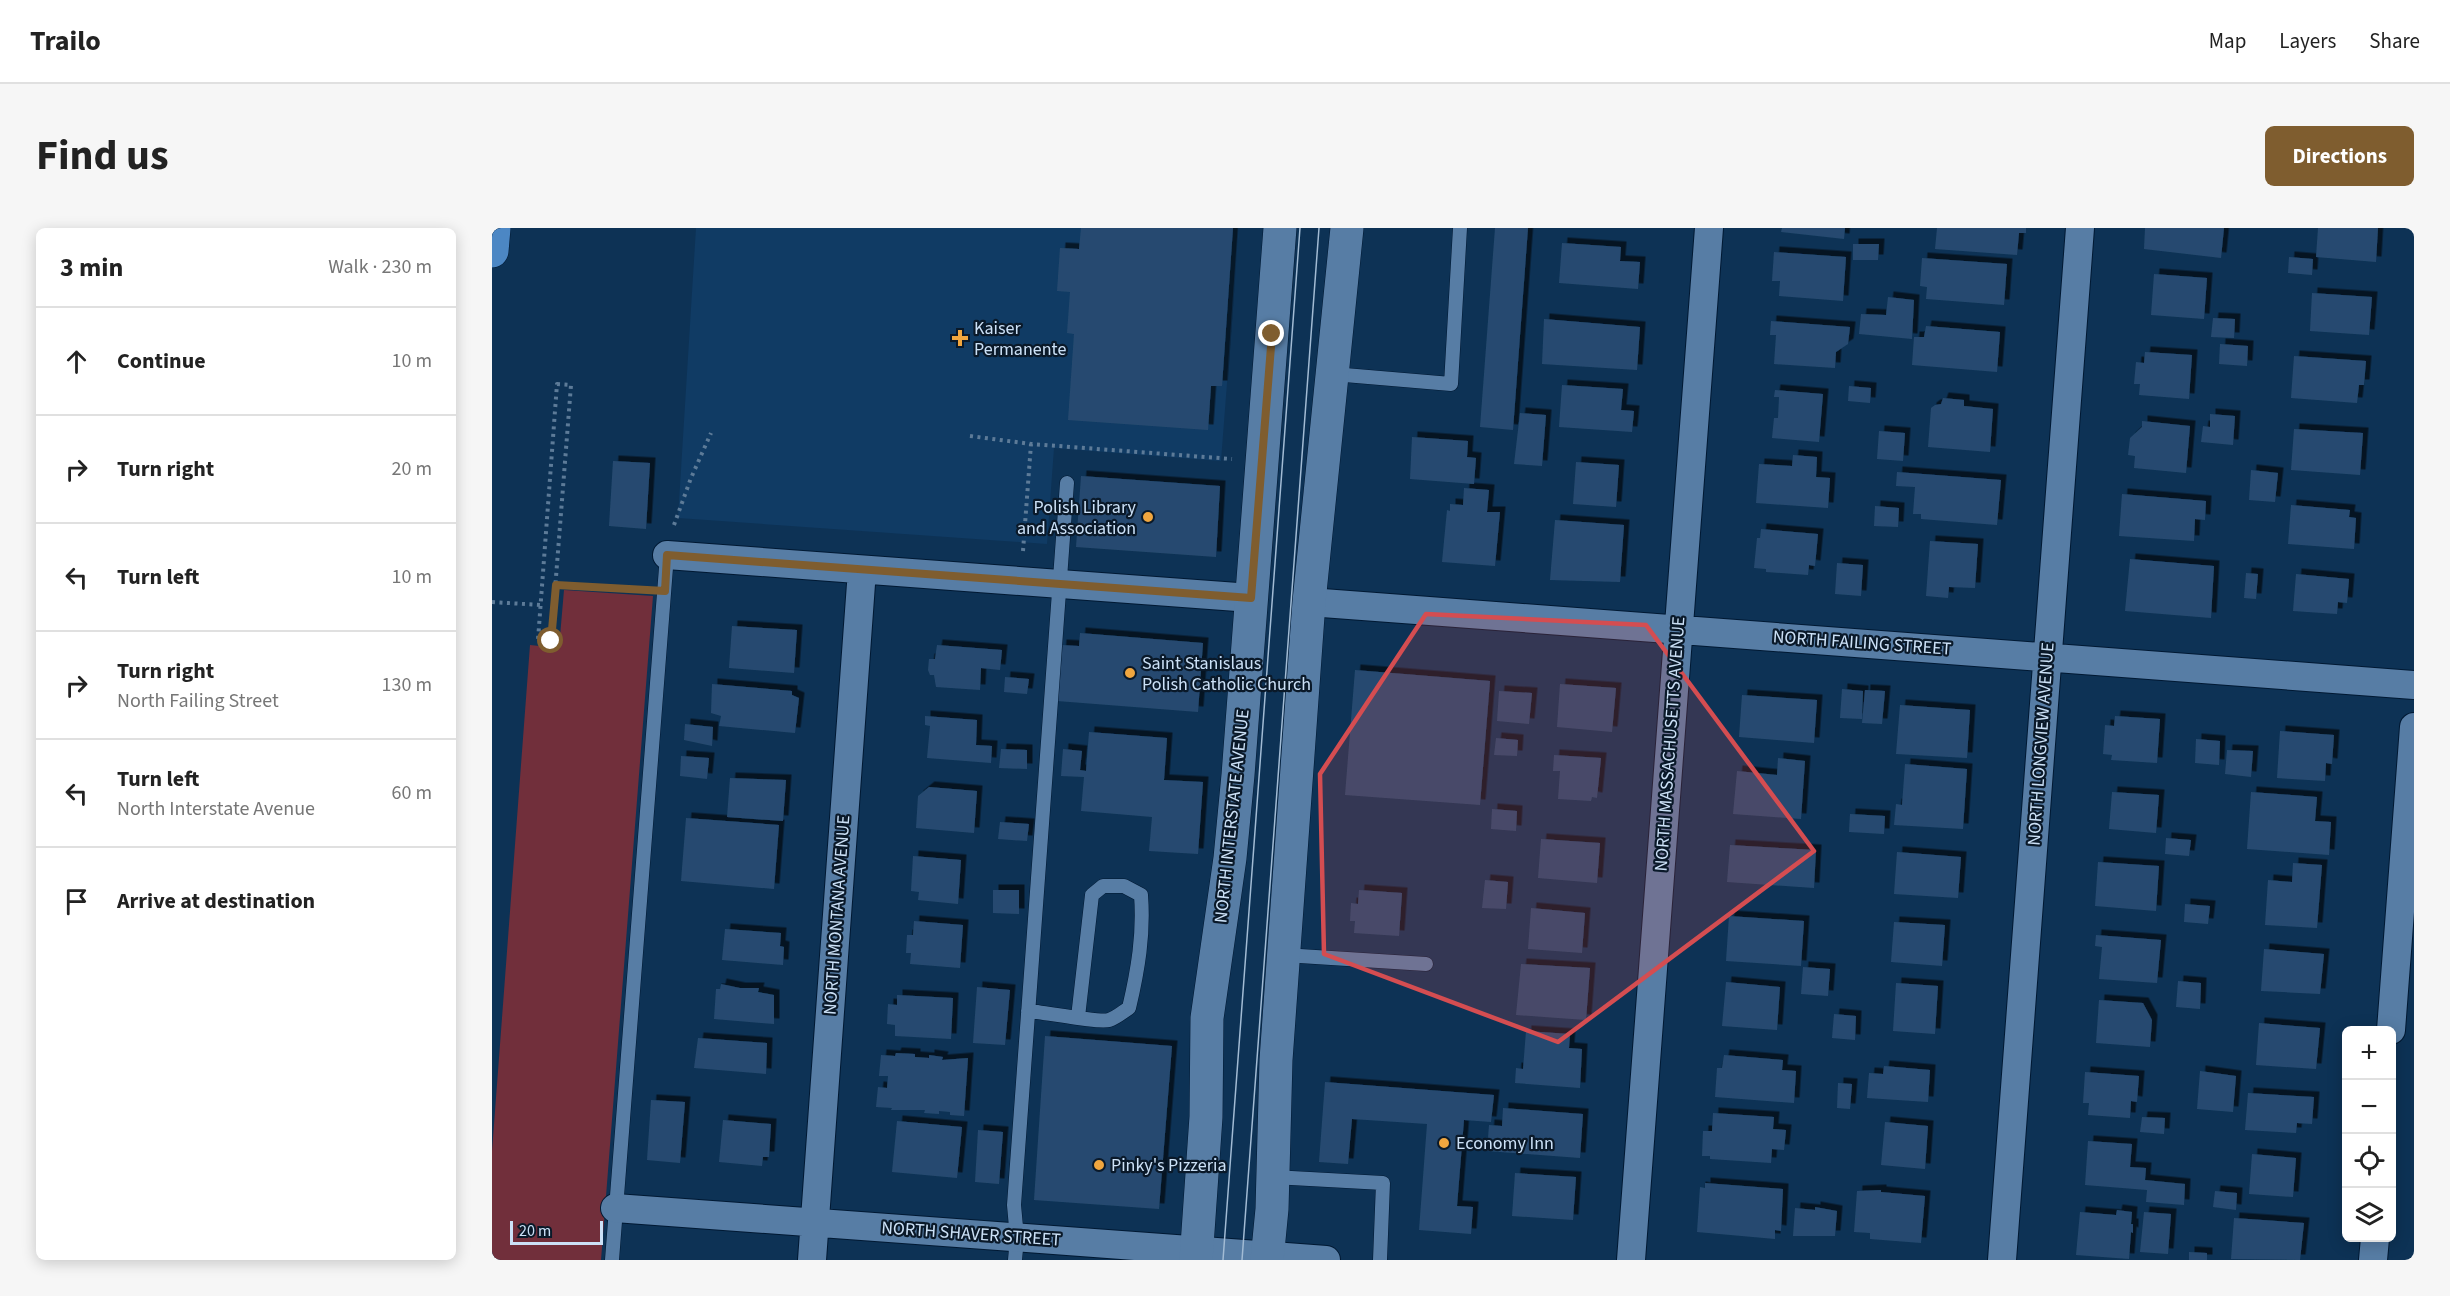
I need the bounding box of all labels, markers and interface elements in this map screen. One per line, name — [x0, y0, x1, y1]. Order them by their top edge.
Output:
text: Trailo — [30, 21, 101, 61]
text: Map — [2209, 26, 2246, 56]
text: Layers — [2279, 26, 2336, 56]
text: Share — [2369, 26, 2420, 56]
text: Find us — [36, 126, 169, 186]
button: Directions — [2265, 126, 2414, 186]
text: 3 min — [60, 249, 123, 286]
text: Walk · 230 m — [328, 253, 432, 281]
place label: Kaiser Permanente — [974, 316, 1066, 362]
route end — [1258, 320, 1284, 346]
marker: Kaiser Permanente — [951, 329, 969, 347]
icon: ahead — [60, 345, 93, 378]
text: Continue — [117, 345, 206, 377]
text: 10 m — [392, 347, 432, 375]
icon: right — [60, 453, 93, 486]
text: Turn right — [117, 453, 214, 485]
text: 20 m — [392, 455, 432, 483]
place label: Polish Library and Association — [1017, 495, 1137, 541]
marker: Polish Library and Association — [1141, 510, 1155, 524]
icon: left — [60, 561, 93, 594]
text: Turn left — [117, 561, 199, 593]
text: 10 m — [392, 563, 432, 591]
street label: NORTH MASSACHUSETTS AVENUE — [1649, 616, 1691, 872]
street label: NORTH FAILING STREET — [1772, 624, 1952, 662]
route start — [537, 627, 563, 653]
street label: NORTH LONGVIEW AVENUE — [2021, 642, 2061, 846]
place label: Saint Stanislaus Polish Catholic Church — [1142, 651, 1311, 697]
text: Turn right — [117, 655, 214, 687]
marker: Saint Stanislaus Polish Catholic Church — [1123, 666, 1137, 680]
icon: right — [60, 669, 93, 702]
text: 130 m — [382, 671, 432, 699]
text: North Failing Street — [117, 687, 279, 715]
street label: NORTH INTERSTATE AVENUE — [1208, 708, 1256, 924]
text: Turn left — [117, 763, 199, 795]
icon: left — [60, 777, 93, 810]
text: 60 m — [392, 779, 432, 807]
text: North Interstate Avenue — [117, 795, 315, 823]
street label: NORTH MONTANA AVENUE — [818, 814, 856, 1016]
icon: arrive — [60, 885, 93, 918]
text: Arrive at destination — [117, 885, 315, 917]
map controls — [2342, 1026, 2396, 1242]
button: + — [2342, 1026, 2396, 1080]
button: − — [2342, 1080, 2396, 1134]
place label: Economy Inn — [1456, 1131, 1554, 1156]
button: locate — [2342, 1134, 2396, 1188]
marker: Economy Inn — [1437, 1136, 1451, 1150]
place label: Pinky's Pizzeria — [1111, 1153, 1226, 1178]
marker: Pinky's Pizzeria — [1092, 1158, 1106, 1172]
button: layers — [2342, 1188, 2396, 1242]
street label: NORTH SHAVER STREET — [880, 1215, 1062, 1253]
scale bar — [510, 1218, 603, 1246]
text: 20 m — [519, 1220, 551, 1242]

